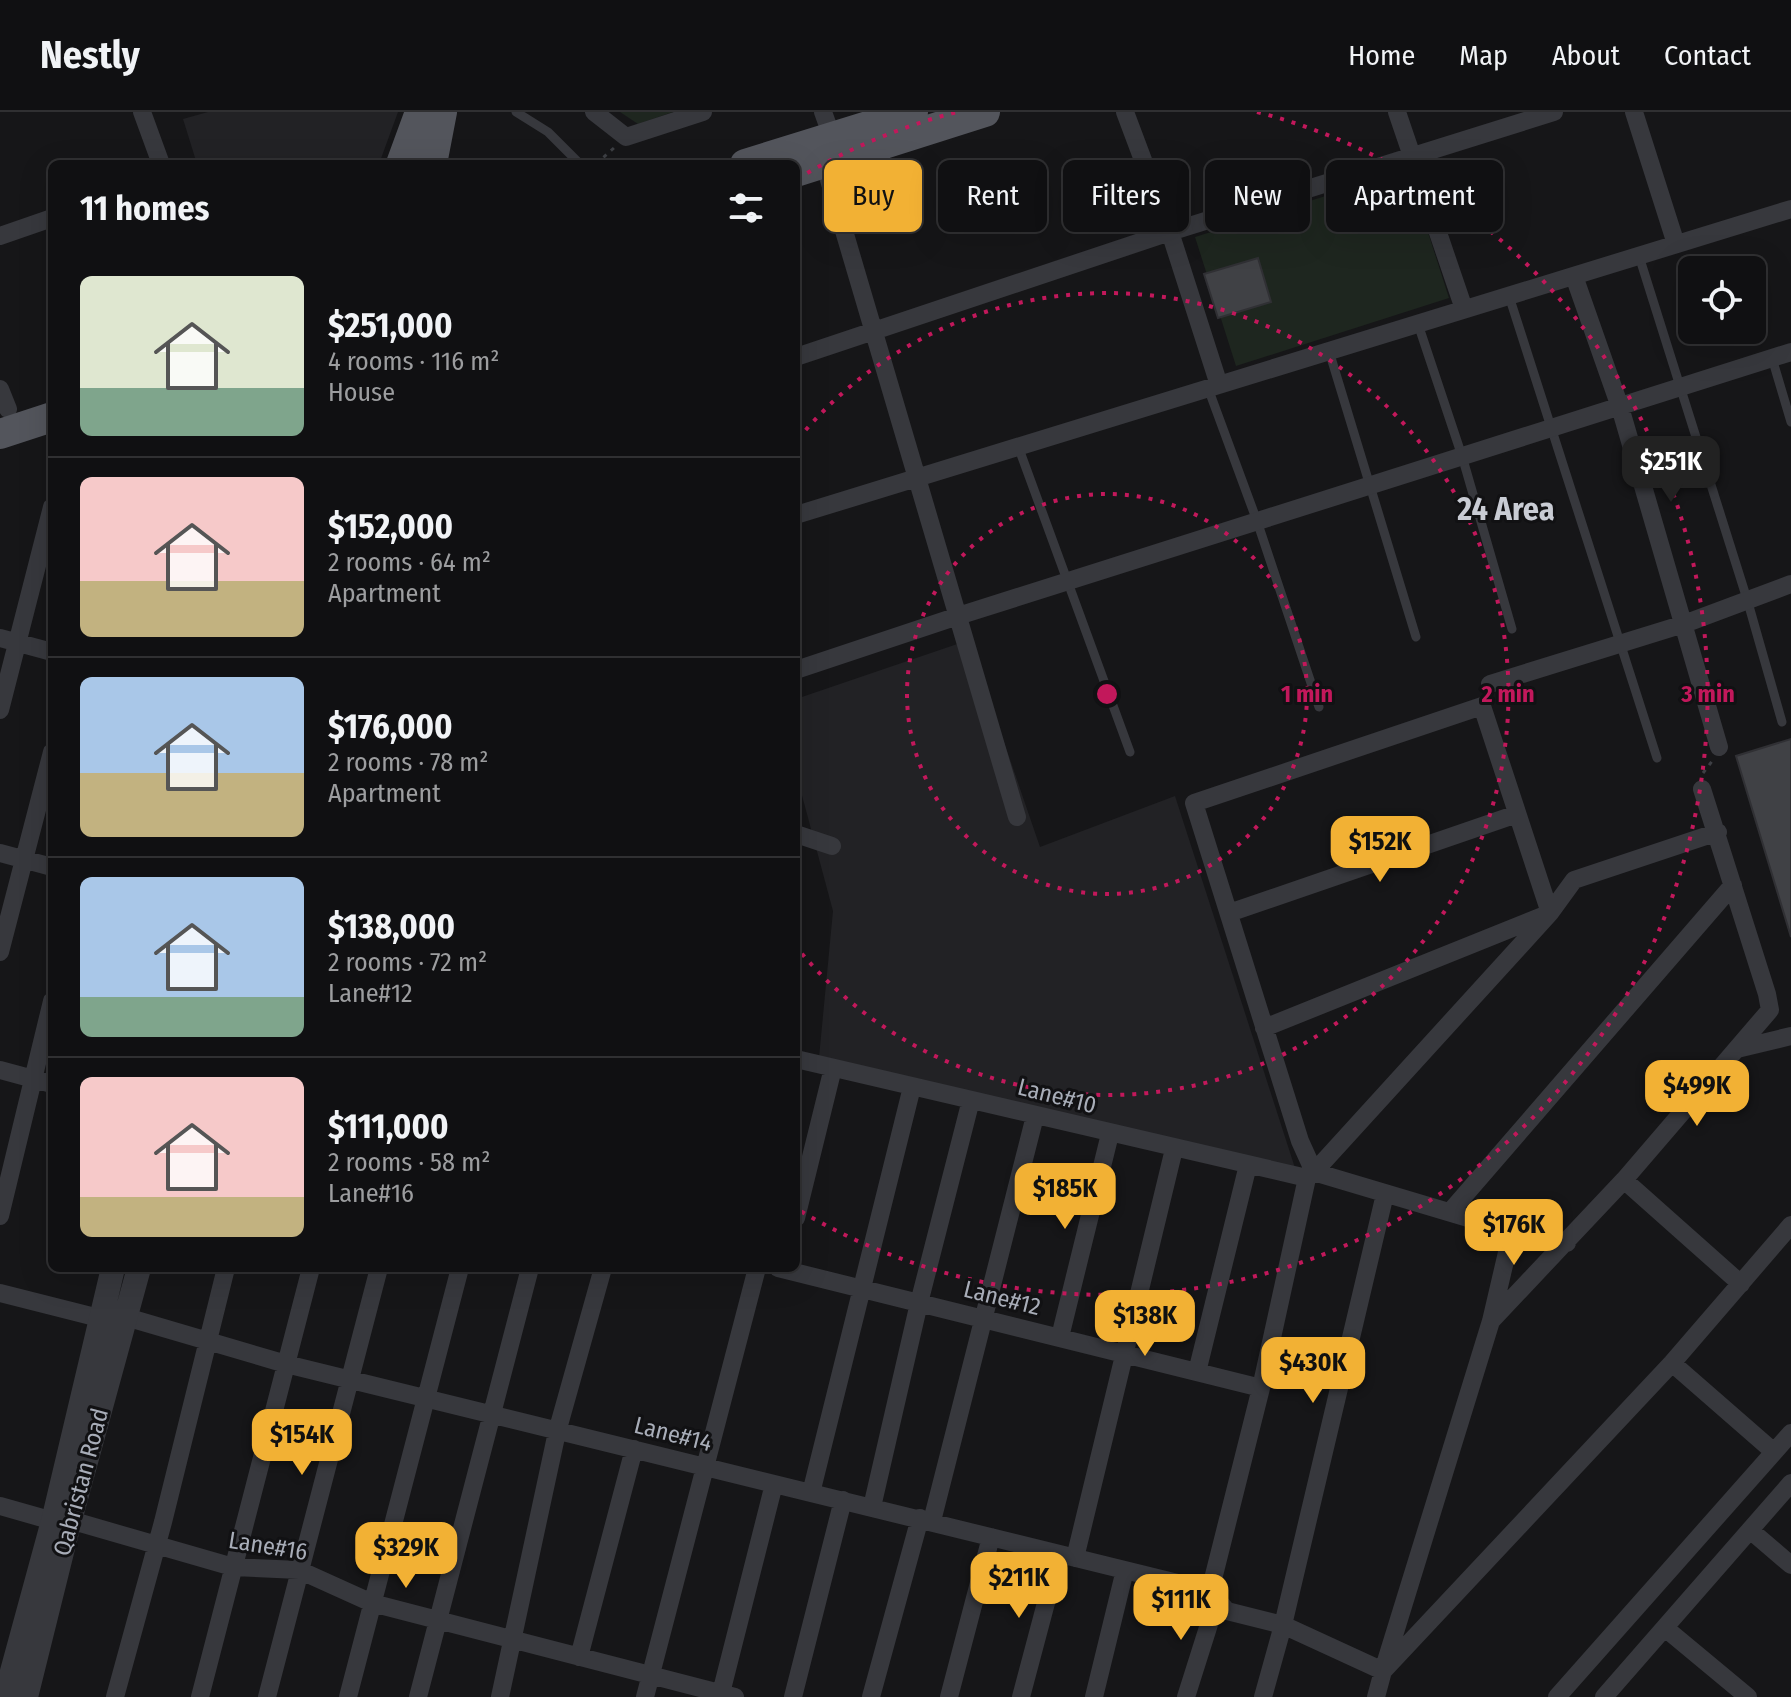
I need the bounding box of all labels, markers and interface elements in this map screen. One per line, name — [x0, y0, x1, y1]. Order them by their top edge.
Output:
text: Nestly — [40, 32, 140, 78]
text: Home — [1348, 39, 1415, 72]
text: Map — [1459, 39, 1508, 72]
text: About — [1552, 39, 1620, 72]
text: Contact — [1664, 39, 1751, 72]
chip: Buy — [824, 160, 922, 232]
chip: Rent — [938, 160, 1047, 232]
chip: Filters — [1063, 160, 1189, 232]
chip: New — [1205, 160, 1310, 232]
chip: Apartment — [1326, 160, 1503, 232]
icon: filters — [724, 186, 768, 230]
text: 11 homes — [80, 188, 209, 229]
map controls — [1678, 256, 1766, 344]
button: locate — [1678, 256, 1766, 344]
text: $251,000 — [328, 305, 452, 346]
icon: home — [144, 308, 240, 404]
text: 4 rooms · 116 m² — [328, 346, 499, 377]
text: House — [328, 377, 395, 408]
pin: $251K — [1615, 436, 1727, 504]
text: $251K — [1640, 446, 1702, 477]
district label: 24 Area — [1456, 490, 1555, 528]
text: $152,000 — [328, 506, 453, 547]
icon: home — [144, 509, 240, 605]
text: 2 rooms · 64 m² — [328, 547, 491, 578]
text: Apartment — [328, 578, 441, 609]
centre of rings — [1093, 680, 1121, 708]
text: 1 min — [1281, 680, 1333, 708]
text: 2 min — [1480, 680, 1535, 708]
text: 3 min — [1680, 680, 1735, 708]
text: $176,000 — [328, 706, 453, 747]
icon: home — [144, 709, 240, 805]
text: 2 rooms · 78 m² — [328, 747, 489, 778]
text: Apartment — [328, 778, 441, 809]
pin: $152K — [1324, 816, 1436, 884]
text: $152K — [1349, 826, 1411, 857]
text: $138,000 — [328, 906, 455, 947]
icon: home — [144, 909, 240, 1005]
text: 2 rooms · 72 m² — [328, 947, 487, 978]
text: Lane#12 — [328, 978, 413, 1009]
pin: $499K — [1641, 1060, 1753, 1128]
text: $499K — [1663, 1070, 1731, 1101]
street label: Lane#10 — [1015, 1073, 1099, 1119]
text: $111,000 — [328, 1106, 449, 1147]
icon: home — [144, 1109, 240, 1205]
text: 2 rooms · 58 m² — [328, 1147, 490, 1178]
pin: $185K — [1009, 1163, 1121, 1231]
text: $185K — [1033, 1173, 1097, 1204]
text: Lane#16 — [328, 1178, 414, 1209]
pin: $176K — [1458, 1199, 1570, 1267]
text: $176K — [1483, 1209, 1545, 1240]
street label: Lane#12 — [961, 1275, 1043, 1321]
pin: $138K — [1089, 1290, 1201, 1358]
text: $138K — [1113, 1300, 1177, 1331]
pin: $430K — [1257, 1337, 1369, 1405]
text: $430K — [1279, 1347, 1347, 1378]
street label: Qabristan Road — [48, 1405, 114, 1559]
pin: $154K — [246, 1409, 358, 1477]
street label: Lane#14 — [631, 1411, 715, 1457]
text: $154K — [270, 1419, 334, 1450]
pin: $329K — [350, 1522, 462, 1590]
street label: Lane#16 — [227, 1526, 309, 1566]
text: $329K — [373, 1532, 439, 1563]
pin: $211K — [963, 1552, 1075, 1620]
text: $211K — [989, 1562, 1049, 1593]
pin: $111K — [1125, 1574, 1237, 1642]
text: $111K — [1151, 1584, 1211, 1615]

